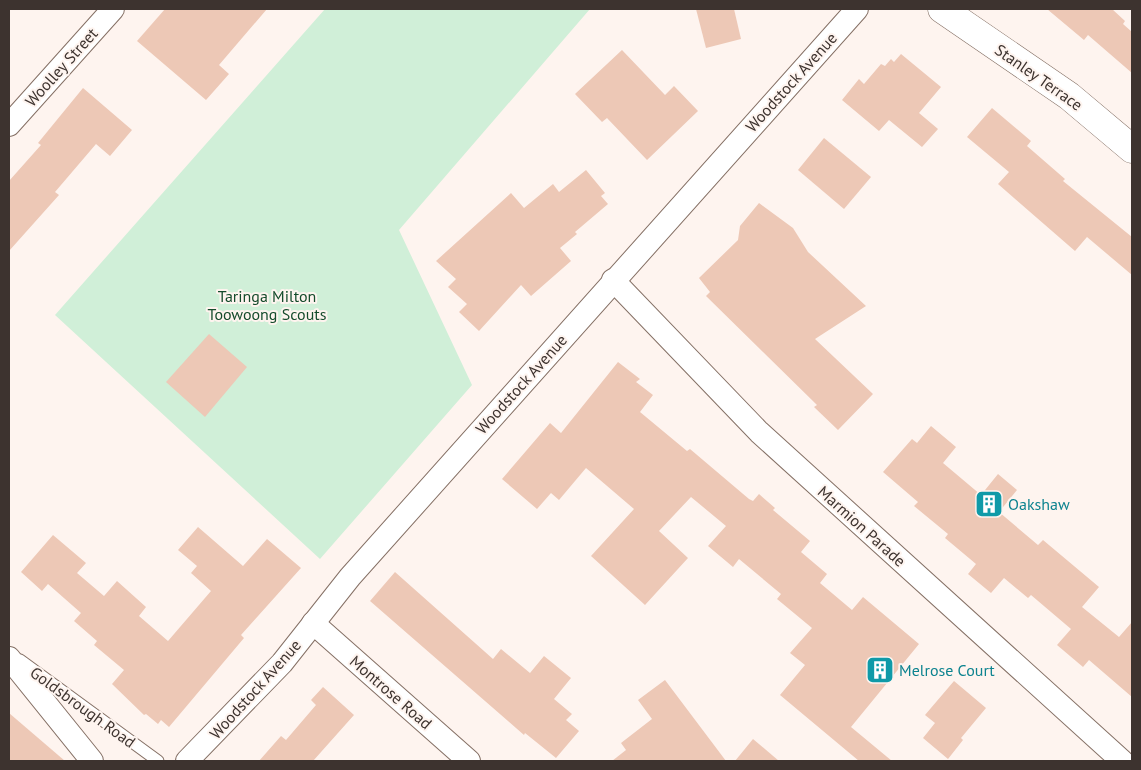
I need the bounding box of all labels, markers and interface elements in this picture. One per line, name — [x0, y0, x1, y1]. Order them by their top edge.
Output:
street label: Woolley Street — [20, 23, 102, 110]
street label: Woodstock Avenue — [741, 28, 841, 136]
street label: Stanley Terrace — [991, 39, 1087, 115]
park label: Taringa Milton Toowoong Scouts — [208, 286, 327, 324]
street label: Woodstock Avenue — [471, 330, 571, 438]
street label: Marmion Parade — [814, 481, 910, 571]
building icon: Oakshaw — [974, 489, 1004, 519]
place label: Oakshaw — [1008, 494, 1070, 514]
street label: Woodstock Avenue — [205, 635, 305, 743]
street label: Montrose Road — [346, 651, 436, 733]
building icon: Melrose Court — [865, 655, 895, 685]
place label: Melrose Court — [899, 660, 995, 680]
street label: Goldsbrough Road — [26, 662, 140, 752]

